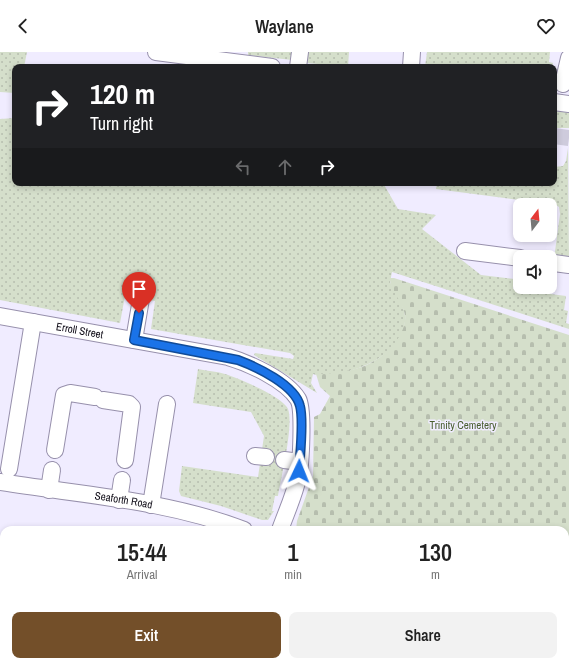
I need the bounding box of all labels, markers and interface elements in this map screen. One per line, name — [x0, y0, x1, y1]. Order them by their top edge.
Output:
text: Waylane — [255, 14, 314, 39]
icon: back — [12, 15, 34, 37]
icon: heart — [535, 15, 557, 37]
text: 120 m — [90, 75, 155, 113]
icon: right — [24, 80, 76, 132]
text: Turn right — [90, 111, 153, 136]
icon: left — [232, 156, 254, 178]
icon: ahead — [274, 156, 296, 178]
icon: right — [316, 156, 338, 178]
north arrow — [513, 198, 557, 242]
map controls — [513, 198, 557, 294]
button: sound — [513, 250, 557, 294]
pin — [122, 272, 156, 313]
icon: arrive — [128, 278, 150, 300]
street label: Erroll Street — [55, 319, 105, 342]
park label: Trinity Cemetery — [430, 418, 497, 432]
position arrow — [278, 450, 320, 492]
street label: Seaforth Road — [94, 488, 154, 512]
text: 15:44 — [117, 536, 167, 568]
text: 1 — [288, 536, 299, 568]
text: 130 — [419, 536, 452, 568]
text: Arrival — [127, 566, 157, 583]
text: min — [284, 566, 302, 583]
text: m — [431, 566, 440, 583]
button: Exit — [12, 612, 281, 658]
button: Share — [289, 612, 557, 658]

